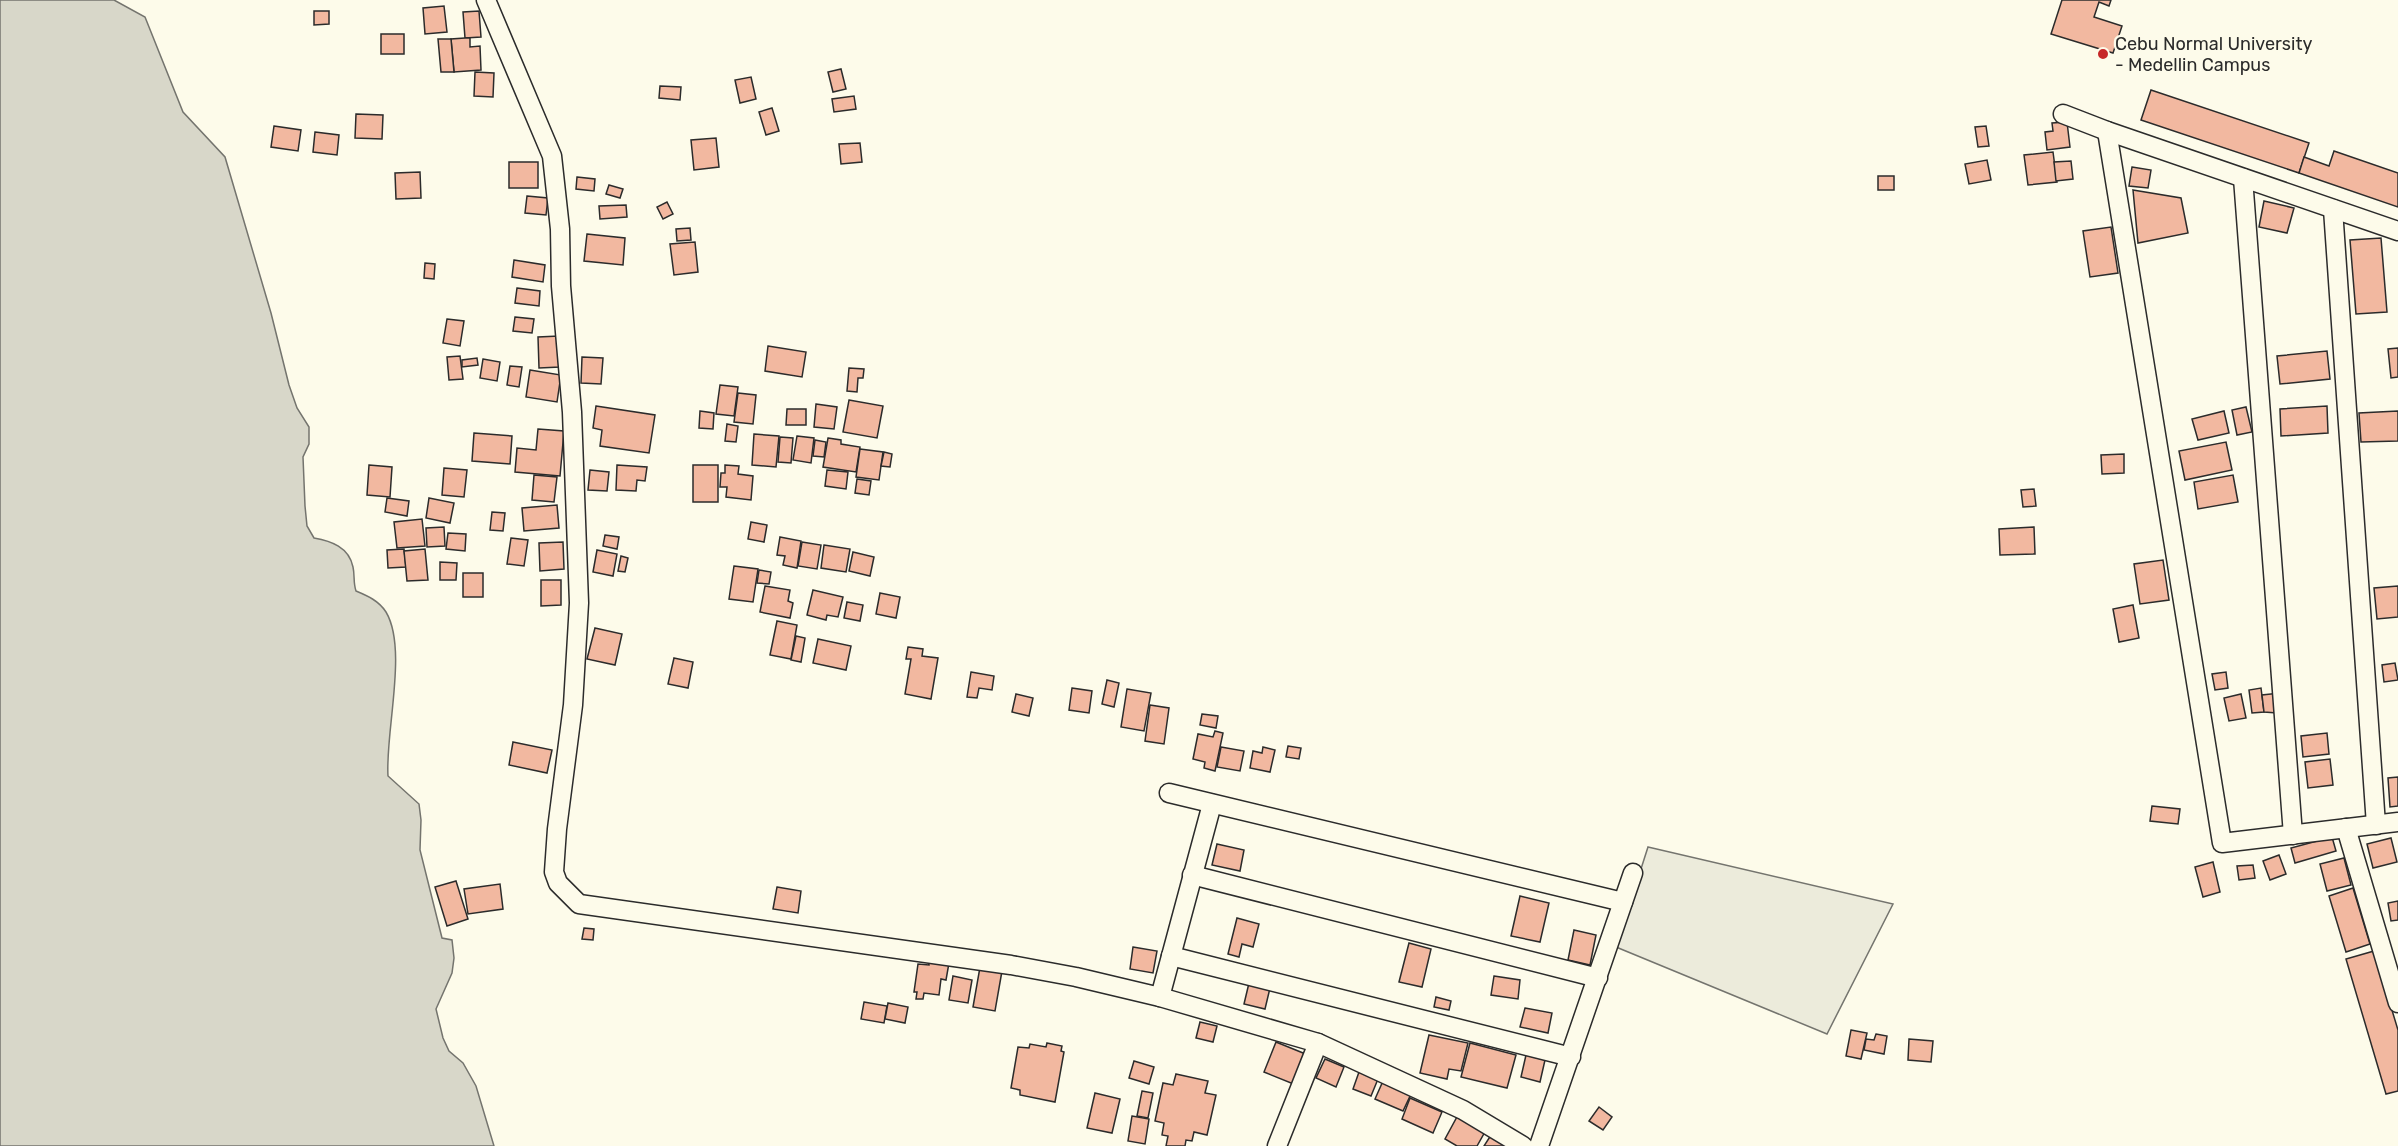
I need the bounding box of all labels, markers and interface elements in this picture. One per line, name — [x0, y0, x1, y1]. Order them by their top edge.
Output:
place label: Cebu Normal University - Medellin Campus — [2115, 33, 2312, 76]
marker: Cebu Normal University - Medellin Campus — [2096, 47, 2110, 61]

